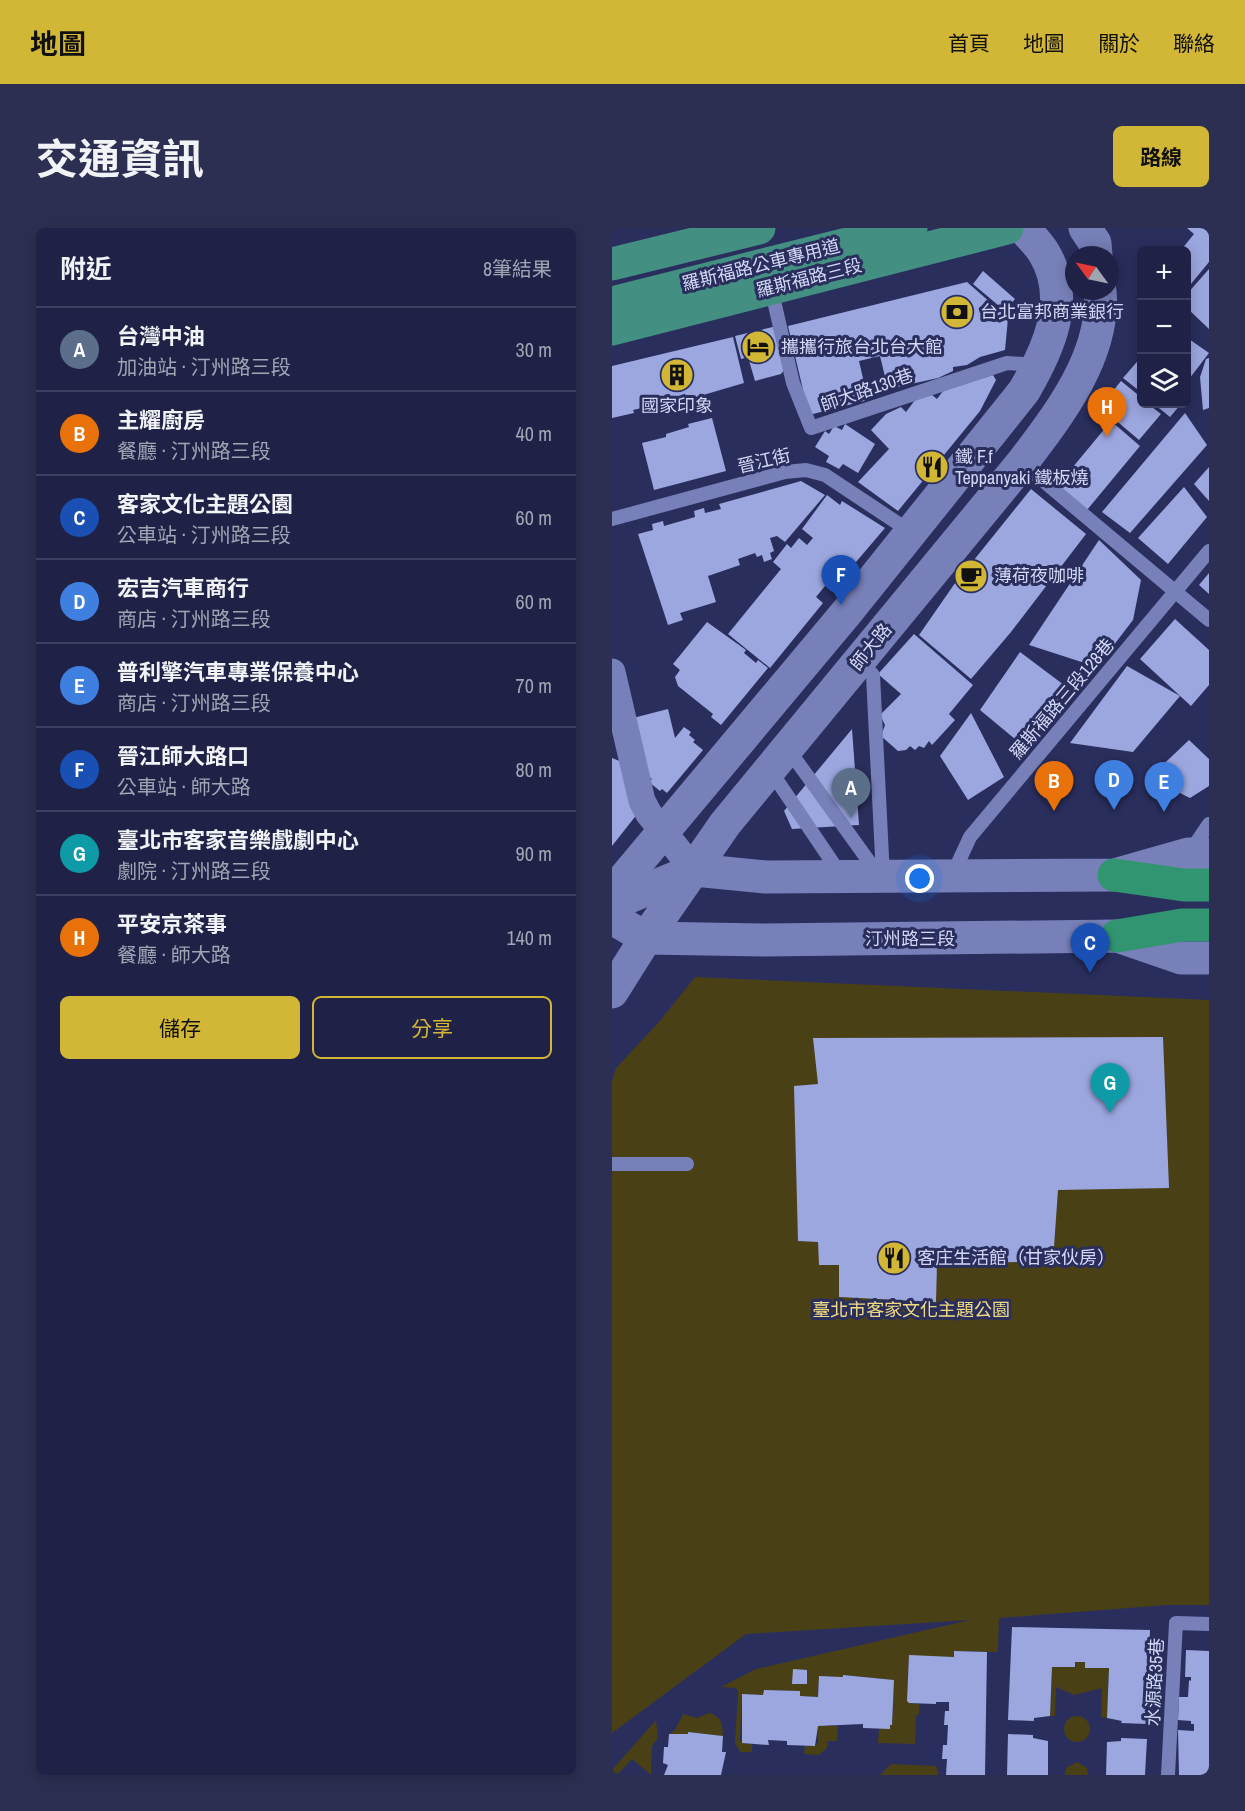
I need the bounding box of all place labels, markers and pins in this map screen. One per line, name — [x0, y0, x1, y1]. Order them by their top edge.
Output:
bank icon: 台北富邦商業銀行 — [939, 294, 975, 330]
place label: 台北富邦商業銀行 — [980, 299, 1124, 324]
hotel icon: 攜攜行旅台北台大館 — [740, 329, 776, 365]
place label: 攜攜行旅台北台大館 — [781, 334, 943, 359]
building icon: 國家印象 — [659, 357, 695, 393]
pin: H — [1088, 388, 1126, 437]
place label: 國家印象 — [641, 393, 713, 418]
place label: 鐵 F.f Teppanyaki 鐵板燒 — [955, 444, 1089, 490]
restaurant icon: 鐵 F.f Teppanyaki 鐵板燒 — [914, 449, 950, 485]
pin: F — [822, 556, 860, 605]
cafe icon: 薄荷夜咖啡 — [953, 558, 989, 594]
place label: 薄荷夜咖啡 — [994, 563, 1084, 588]
pin: D — [1094, 760, 1134, 810]
pin: B — [1034, 762, 1074, 811]
pin: E — [1144, 762, 1184, 812]
pin: A — [832, 768, 870, 818]
pin: C — [1070, 924, 1110, 973]
pin: G — [1090, 1064, 1130, 1113]
restaurant icon: 客庄生活館（甘家伙房） — [876, 1240, 912, 1276]
place label: 客庄生活館（甘家伙房） — [917, 1245, 1115, 1270]

